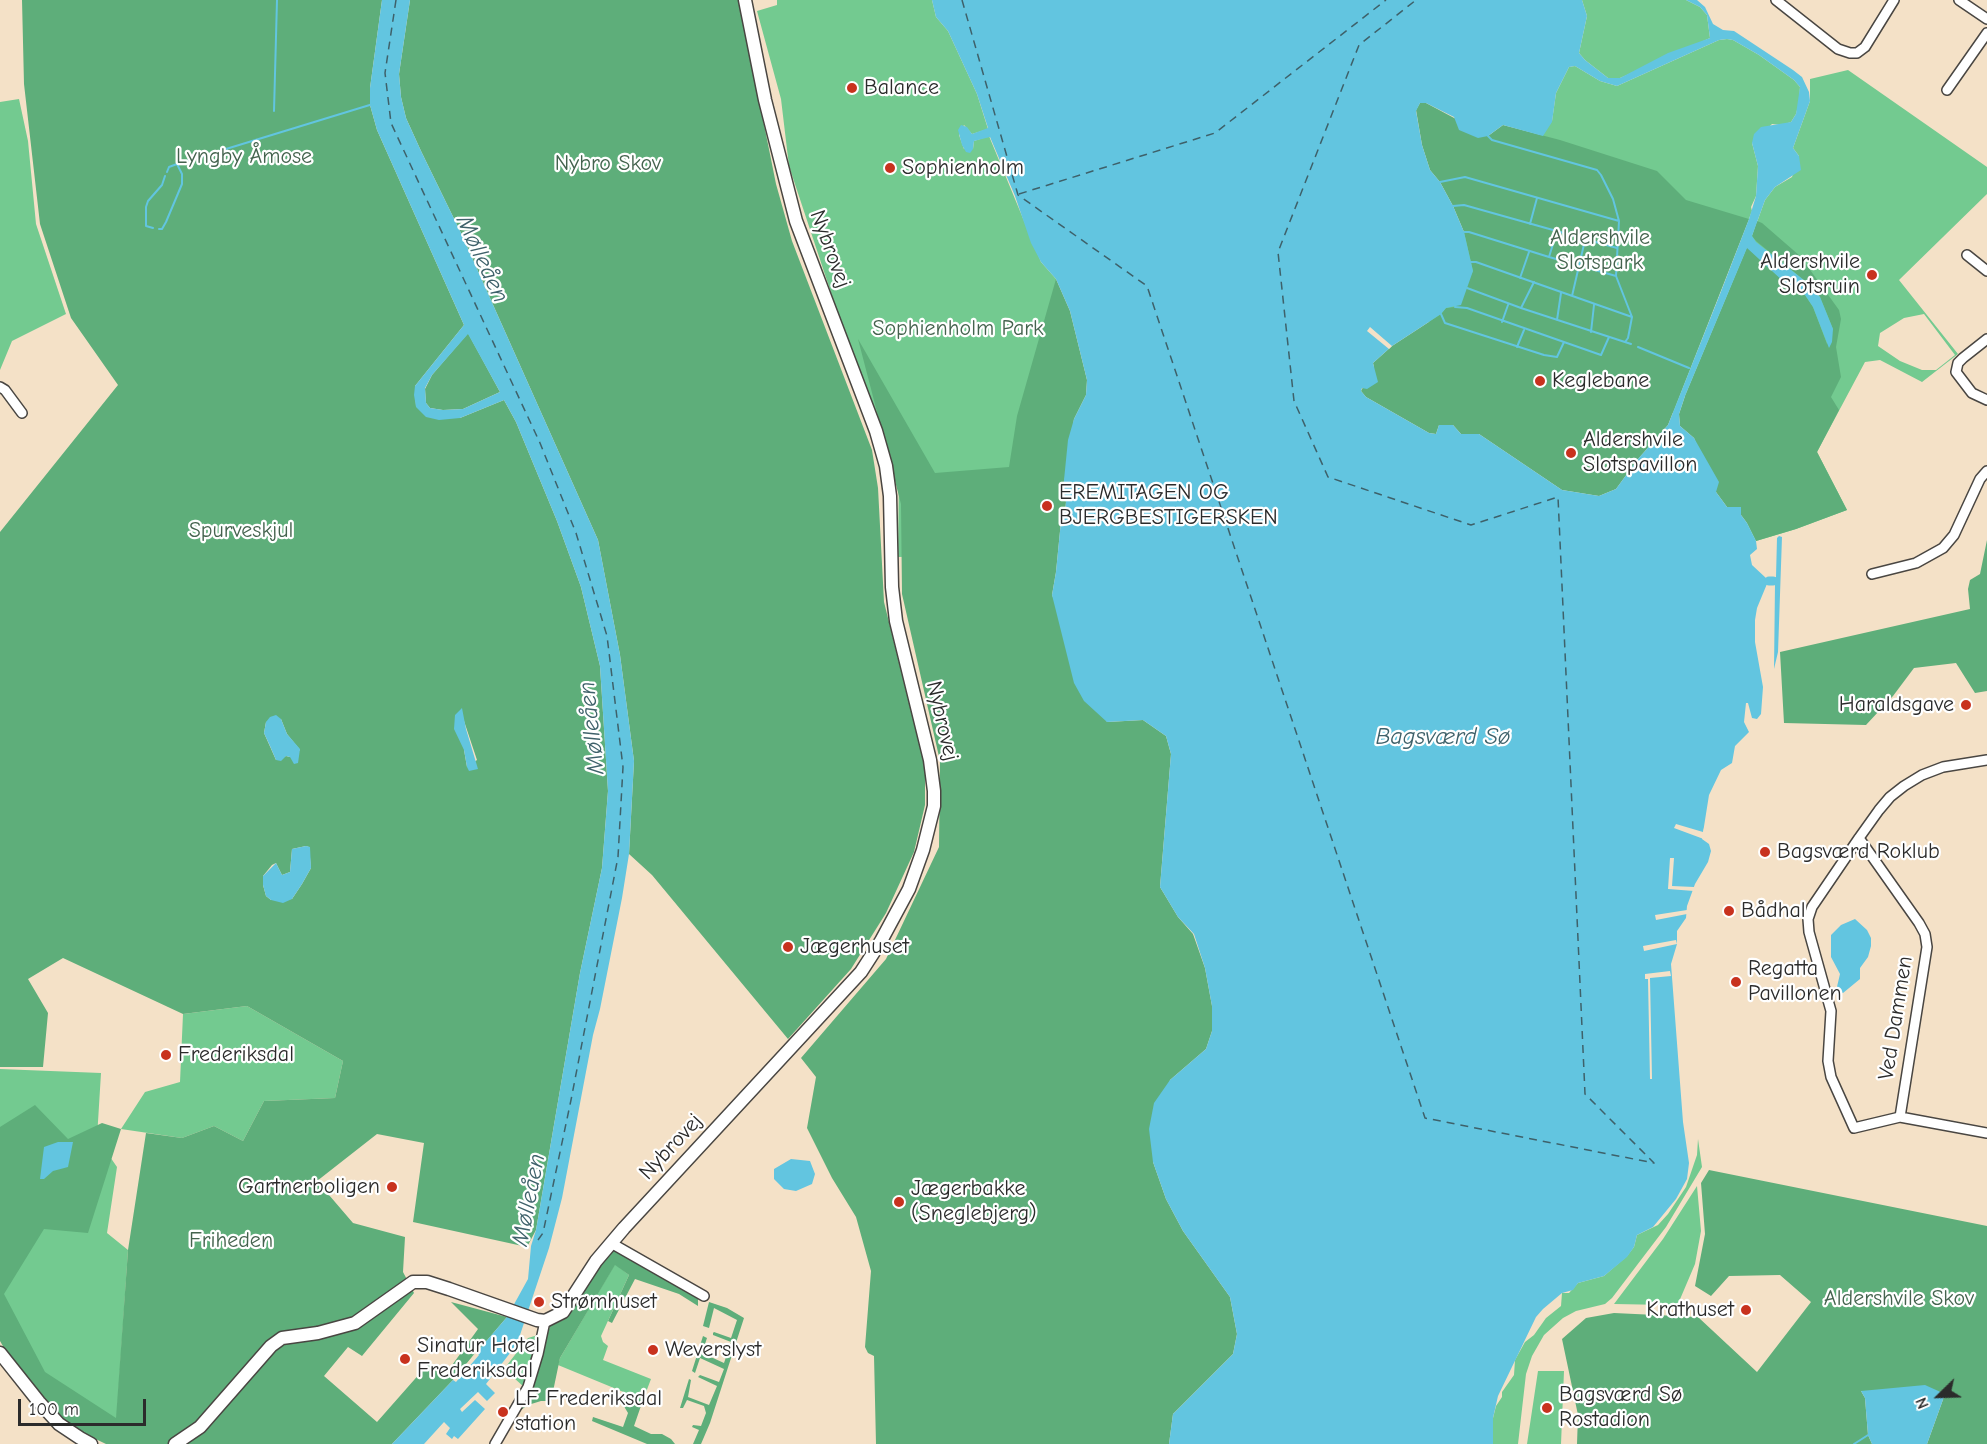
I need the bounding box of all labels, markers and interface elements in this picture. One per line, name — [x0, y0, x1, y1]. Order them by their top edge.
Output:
place label: Balance — [864, 75, 939, 101]
marker: Balance — [845, 81, 859, 95]
park label: Lyngby Åmose — [176, 144, 312, 170]
park label: Nybro Skov — [555, 151, 661, 177]
place label: Sophienholm — [902, 155, 1024, 181]
marker: Sophienholm — [883, 161, 897, 175]
street label: Nybrovej — [804, 207, 856, 291]
water label: Mølleåen — [449, 211, 515, 307]
park label: Aldershvile Slotspark — [1550, 225, 1650, 276]
place label: Aldershvile Slotsruin — [1760, 249, 1860, 300]
marker: Aldershvile Slotsruin — [1865, 268, 1879, 282]
park label: Sophienholm Park — [872, 316, 1044, 342]
place label: Keglebane — [1552, 368, 1649, 394]
marker: Keglebane — [1533, 374, 1547, 388]
place label: Aldershvile Slotspavillon — [1583, 427, 1698, 478]
marker: Aldershvile Slotspavillon — [1564, 446, 1578, 460]
place label: EREMITAGEN OG BJERGBESTIGERSKEN — [1059, 480, 1278, 532]
marker: EREMITAGEN OG BJERGBESTIGERSKEN — [1040, 499, 1054, 513]
park label: Spurveskjul — [189, 518, 293, 544]
street label: Nybrovej — [920, 679, 964, 763]
water label: Mølleåen — [573, 680, 611, 776]
place label: Haraldsgave — [1839, 692, 1954, 718]
marker: Haraldsgave — [1959, 698, 1973, 712]
water label: Bagsværd Sø — [1375, 723, 1511, 751]
place label: Bagsværd Roklub — [1777, 839, 1940, 865]
marker: Bagsværd Roklub — [1758, 845, 1772, 859]
place label: Bådhal — [1741, 898, 1806, 924]
marker: Bådhal — [1722, 904, 1736, 918]
place label: Jægerhuset — [800, 934, 909, 960]
marker: Jægerhuset — [781, 940, 795, 954]
street label: Ved Dammen — [1873, 954, 1919, 1082]
place label: Regatta Pavillonen — [1748, 956, 1842, 1008]
marker: Regatta Pavillonen — [1729, 975, 1743, 989]
place label: Frederiksdal — [178, 1042, 294, 1068]
marker: Frederiksdal — [159, 1048, 173, 1062]
street label: Nybrovej — [634, 1108, 708, 1186]
water label: Mølleåen — [506, 1151, 552, 1249]
place label: Gartnerboligen — [238, 1174, 380, 1200]
place label: Jægerbakke (Sneglebjerg) — [911, 1176, 1037, 1228]
marker: Gartnerboligen — [385, 1180, 399, 1194]
marker: Jægerbakke (Sneglebjerg) — [892, 1195, 906, 1209]
park label: Friheden — [189, 1228, 273, 1254]
park label: Aldershvile Skov — [1824, 1286, 1974, 1312]
place label: Strømhuset — [551, 1289, 657, 1315]
marker: Strømhuset — [532, 1295, 546, 1309]
place label: Krathuset — [1646, 1297, 1734, 1323]
marker: Krathuset — [1739, 1303, 1753, 1317]
place label: Sinatur Hotel Frederiksdal — [417, 1333, 540, 1384]
place label: Weverslyst — [665, 1337, 761, 1363]
marker: Weverslyst — [646, 1343, 660, 1357]
marker: Sinatur Hotel Frederiksdal — [398, 1352, 412, 1366]
north arrow — [1909, 1366, 1969, 1426]
place label: Bagsværd Sø Rostadion — [1559, 1382, 1683, 1434]
place label: LF Frederiksdal station — [515, 1386, 662, 1438]
scale bar — [21, 1387, 148, 1425]
text: N — [1912, 1395, 1933, 1411]
text: 100 m — [29, 1399, 79, 1420]
marker: Bagsværd Sø Rostadion — [1540, 1401, 1554, 1415]
marker: LF Frederiksdal station — [496, 1405, 510, 1419]

